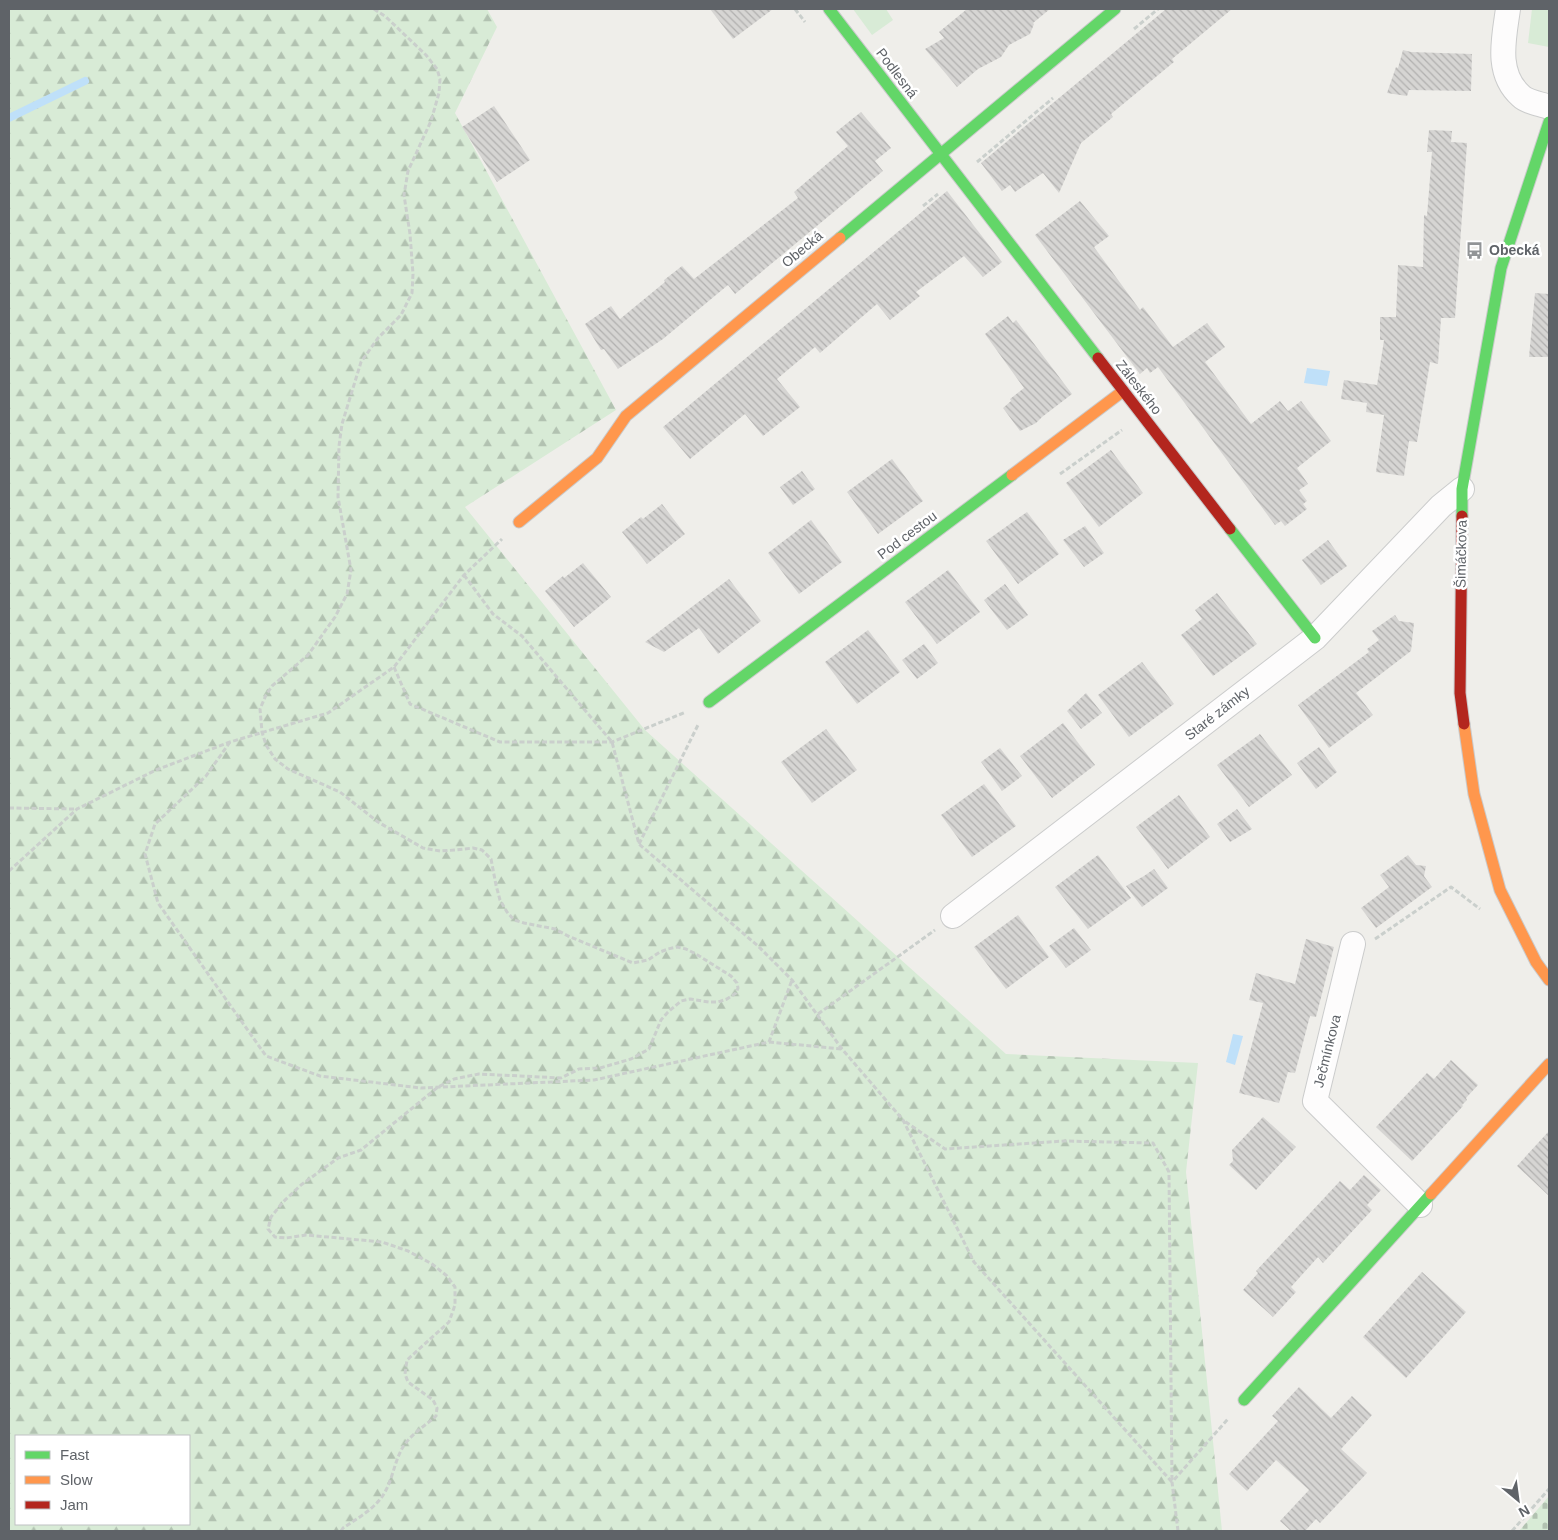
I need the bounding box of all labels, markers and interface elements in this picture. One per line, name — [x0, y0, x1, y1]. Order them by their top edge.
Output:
street label: Podlesná — [873, 45, 921, 101]
street label: Obecká — [778, 227, 826, 271]
bus stop icon: Obecká — [1465, 240, 1485, 260]
place label: Obecká — [1489, 242, 1540, 258]
street label: Záleského — [1113, 357, 1165, 418]
street label: Pod cestou — [874, 508, 940, 562]
street label: Šimáčkova — [1452, 519, 1470, 588]
street label: Staré zámky — [1181, 683, 1253, 743]
street label: Ječmínkova — [1310, 1013, 1344, 1089]
legend — [15, 1435, 190, 1525]
text: Fast — [60, 1446, 90, 1463]
text: Slow — [60, 1471, 93, 1488]
north arrow — [1493, 1475, 1543, 1525]
text: Jam — [60, 1496, 88, 1513]
text: N — [1516, 1502, 1533, 1521]

